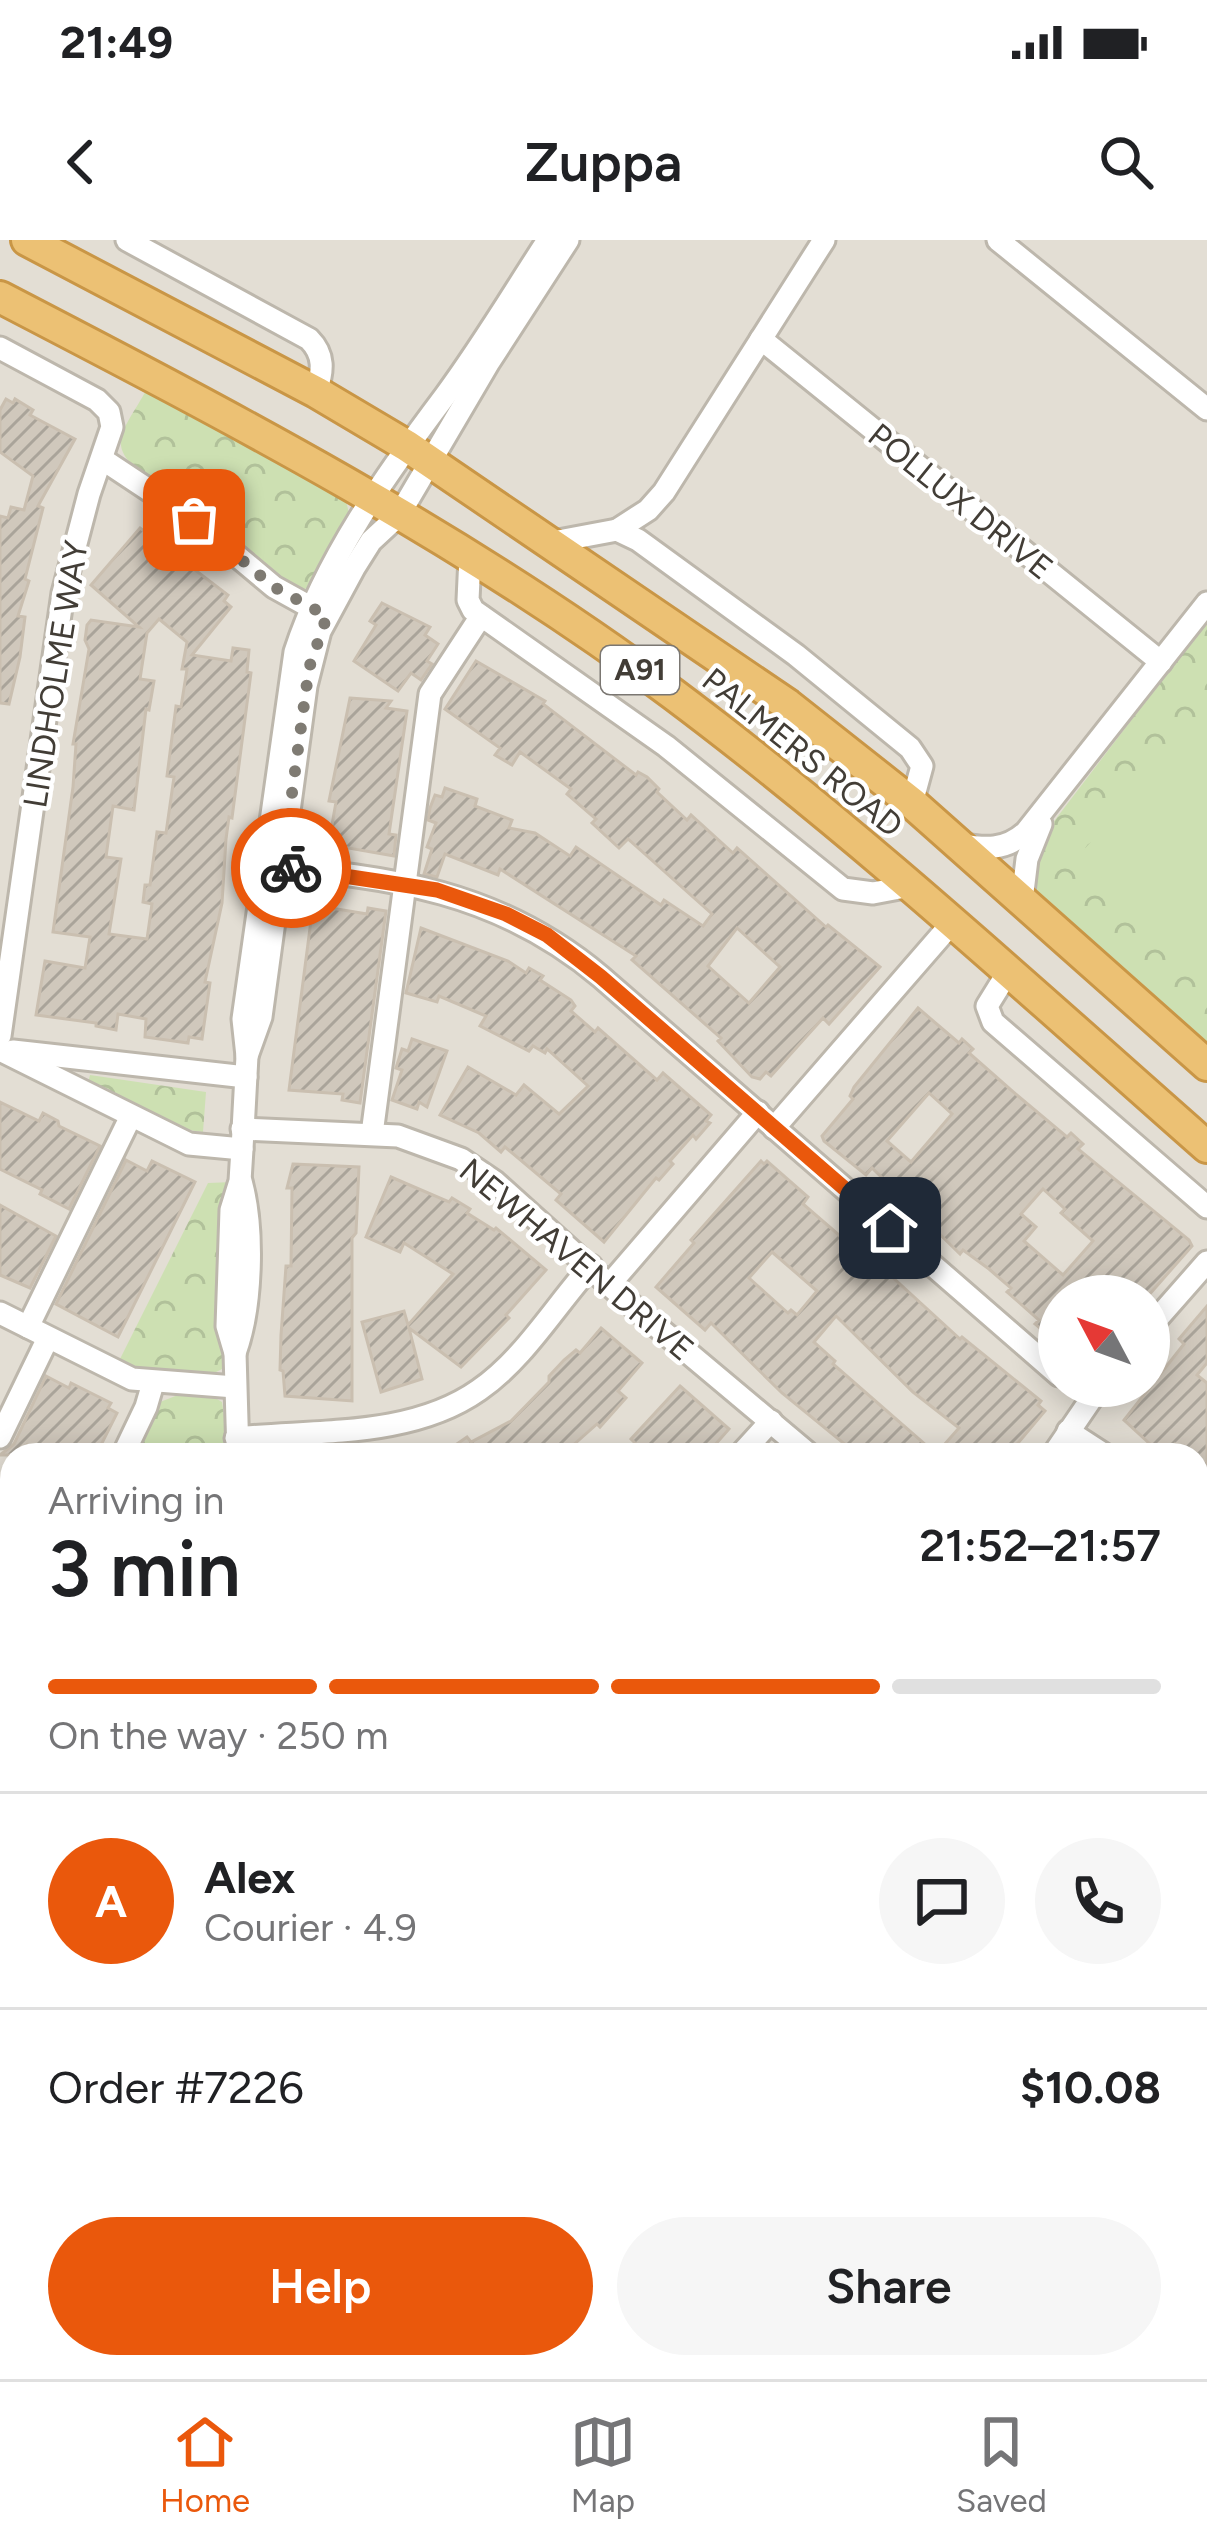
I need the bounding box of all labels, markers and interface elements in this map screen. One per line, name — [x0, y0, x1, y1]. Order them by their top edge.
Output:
text: 21:49 — [60, 15, 173, 69]
icon: back — [48, 129, 114, 195]
icon: search — [1093, 129, 1159, 195]
text: Zuppa — [525, 130, 682, 195]
street label: POLLUX DRIVE — [861, 415, 1061, 587]
pin — [143, 469, 245, 571]
icon: bag — [161, 487, 227, 553]
street label: LINDHOLME WAY — [15, 538, 96, 810]
road number: A91 — [601, 646, 679, 694]
street label: PALMERS ROAD — [695, 660, 911, 845]
courier — [231, 808, 351, 928]
icon: bike — [258, 835, 324, 901]
street label: NEWHAVEN DRIVE — [452, 1150, 702, 1369]
pin — [839, 1177, 941, 1279]
icon: home — [857, 1195, 923, 1261]
north arrow — [1038, 1275, 1170, 1407]
map controls — [1038, 1275, 1170, 1407]
text: Arriving in — [48, 1477, 224, 1524]
text: 21:52–21:57 — [919, 1518, 1161, 1572]
text: 3 min — [48, 1522, 241, 1616]
text: On the way · 250 m — [48, 1712, 389, 1759]
button: chat — [879, 1838, 1005, 1964]
button: phone — [1035, 1838, 1161, 1964]
text: Alex — [204, 1850, 295, 1904]
text: A — [95, 1874, 127, 1928]
text: Courier · 4.9 — [204, 1904, 417, 1951]
text: Order #7226 — [48, 2060, 304, 2114]
text: $10.08 — [1020, 2060, 1161, 2114]
button: Help — [48, 2217, 593, 2355]
button: Share — [617, 2217, 1161, 2355]
tab: Home — [160, 2409, 250, 2520]
tab: Map — [570, 2409, 636, 2520]
tab: Saved — [956, 2409, 1047, 2520]

